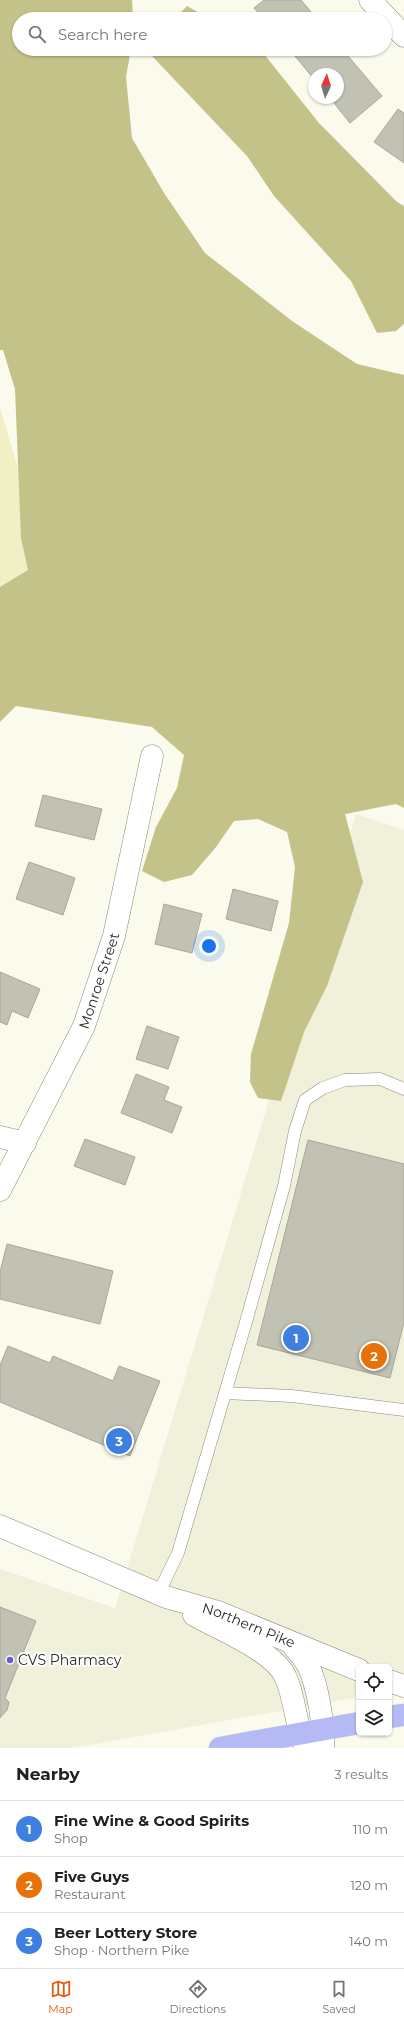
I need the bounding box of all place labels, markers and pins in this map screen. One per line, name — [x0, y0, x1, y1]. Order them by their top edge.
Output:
pin: 1 — [283, 1323, 309, 1353]
pin: 2 — [361, 1341, 387, 1371]
pin: 3 — [106, 1426, 132, 1456]
place label: CVS Pharmacy — [18, 1651, 122, 1669]
marker: CVS Pharmacy — [5, 1655, 15, 1665]

